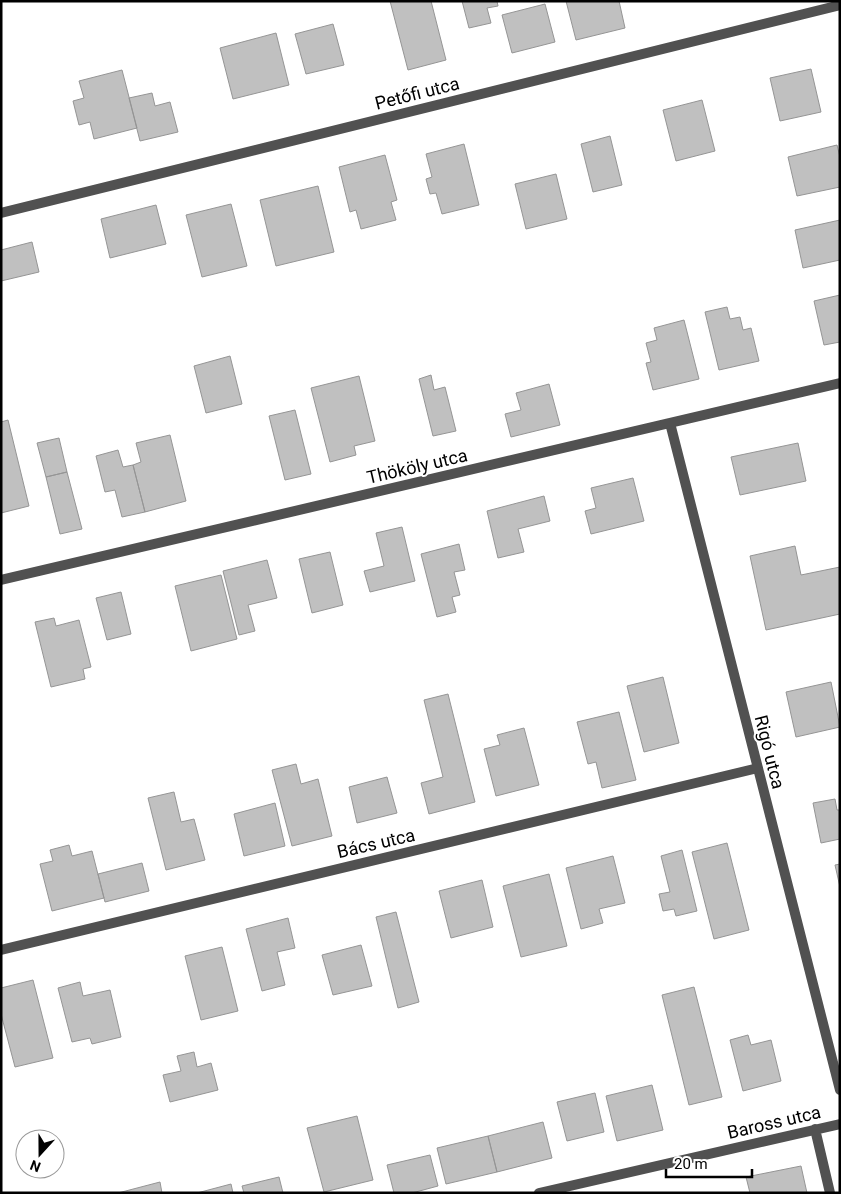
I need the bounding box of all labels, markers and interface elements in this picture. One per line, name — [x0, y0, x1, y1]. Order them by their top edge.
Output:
street label: Petőfi utca — [373, 72, 461, 114]
street label: Thököly utca — [365, 444, 469, 488]
street label: Rigó utca — [751, 713, 789, 791]
street label: Bács utca — [335, 824, 417, 862]
street label: Baross utca — [725, 1101, 823, 1143]
north arrow — [15, 1129, 65, 1179]
scale bar — [666, 1146, 752, 1178]
text: 20 m — [674, 1155, 708, 1173]
text: N — [28, 1157, 43, 1175]

